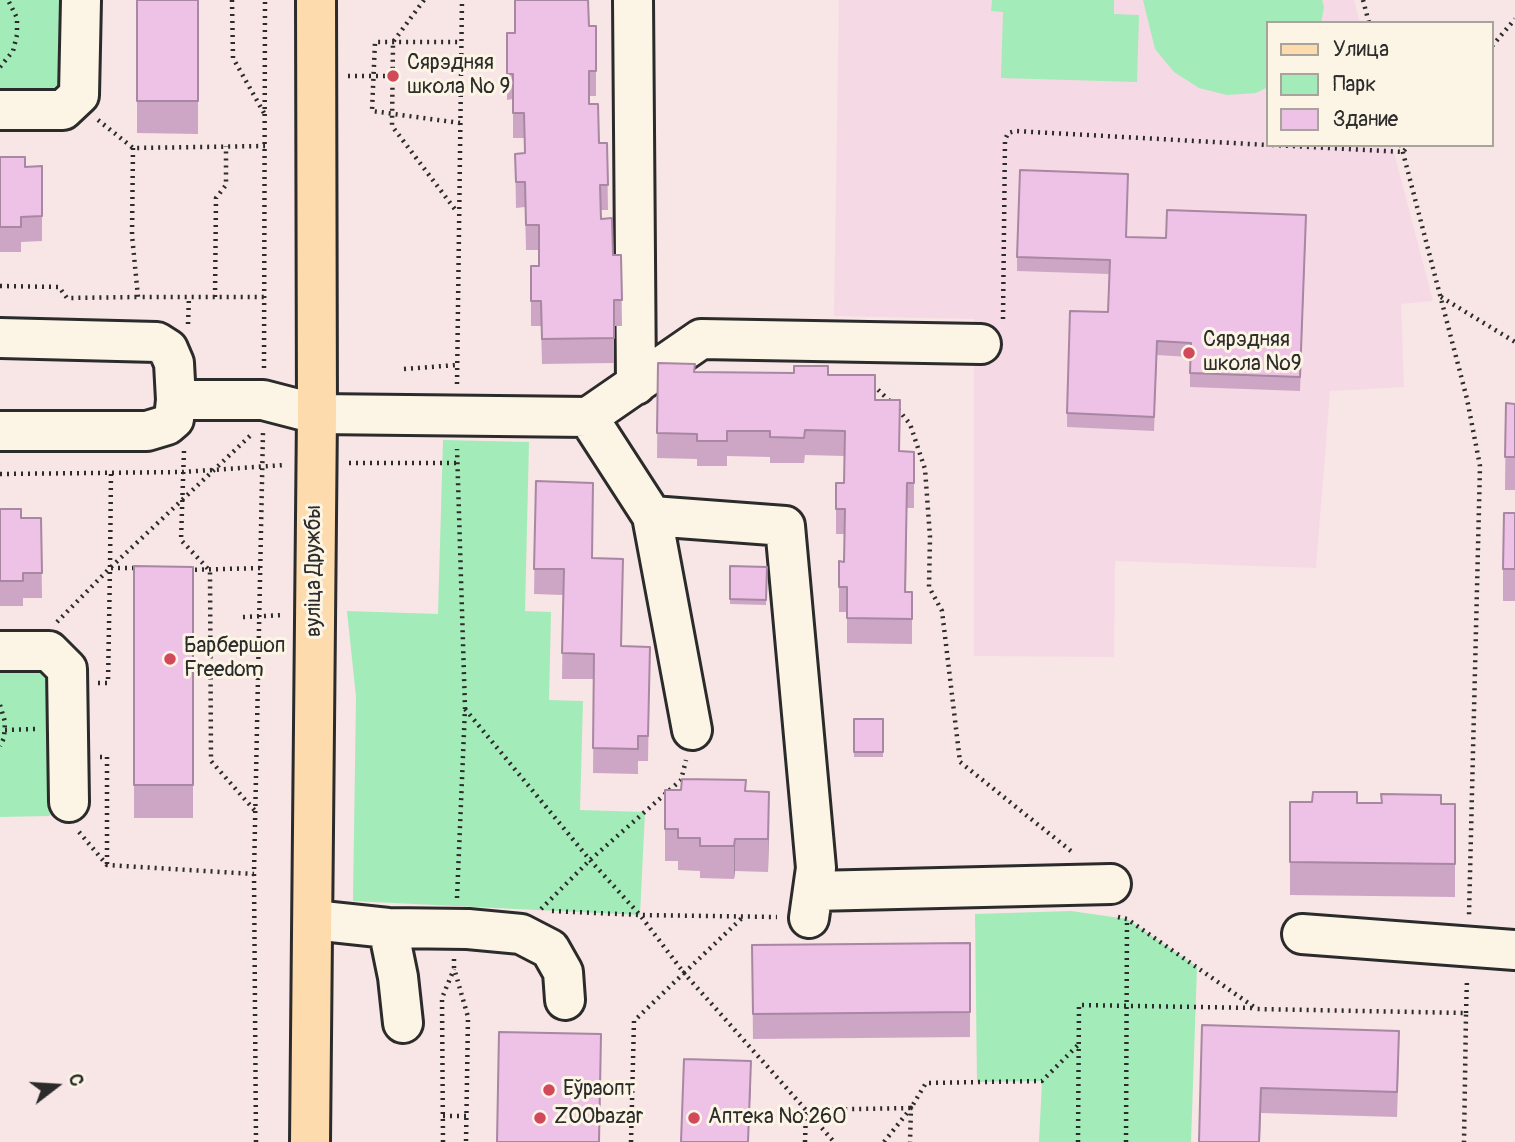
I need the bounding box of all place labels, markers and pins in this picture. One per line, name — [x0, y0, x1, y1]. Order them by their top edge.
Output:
place label: Сярэдняя школа № 9 — [407, 51, 510, 101]
marker: Сярэдняя школа № 9 — [385, 68, 401, 84]
place label: Сярэдняя школа №9 — [1203, 328, 1302, 378]
marker: Сярэдняя школа №9 — [1181, 345, 1197, 361]
place label: Барбершоп Freedom — [184, 634, 285, 684]
marker: Барбершоп Freedom — [162, 651, 178, 667]
place label: Еўраопт — [563, 1077, 635, 1103]
marker: Еўраопт — [541, 1082, 557, 1098]
place label: ZOObazar — [554, 1105, 643, 1131]
place label: Аптека № 260 — [708, 1105, 847, 1131]
marker: ZOObazar — [532, 1110, 548, 1126]
marker: Аптека № 260 — [686, 1110, 702, 1126]

